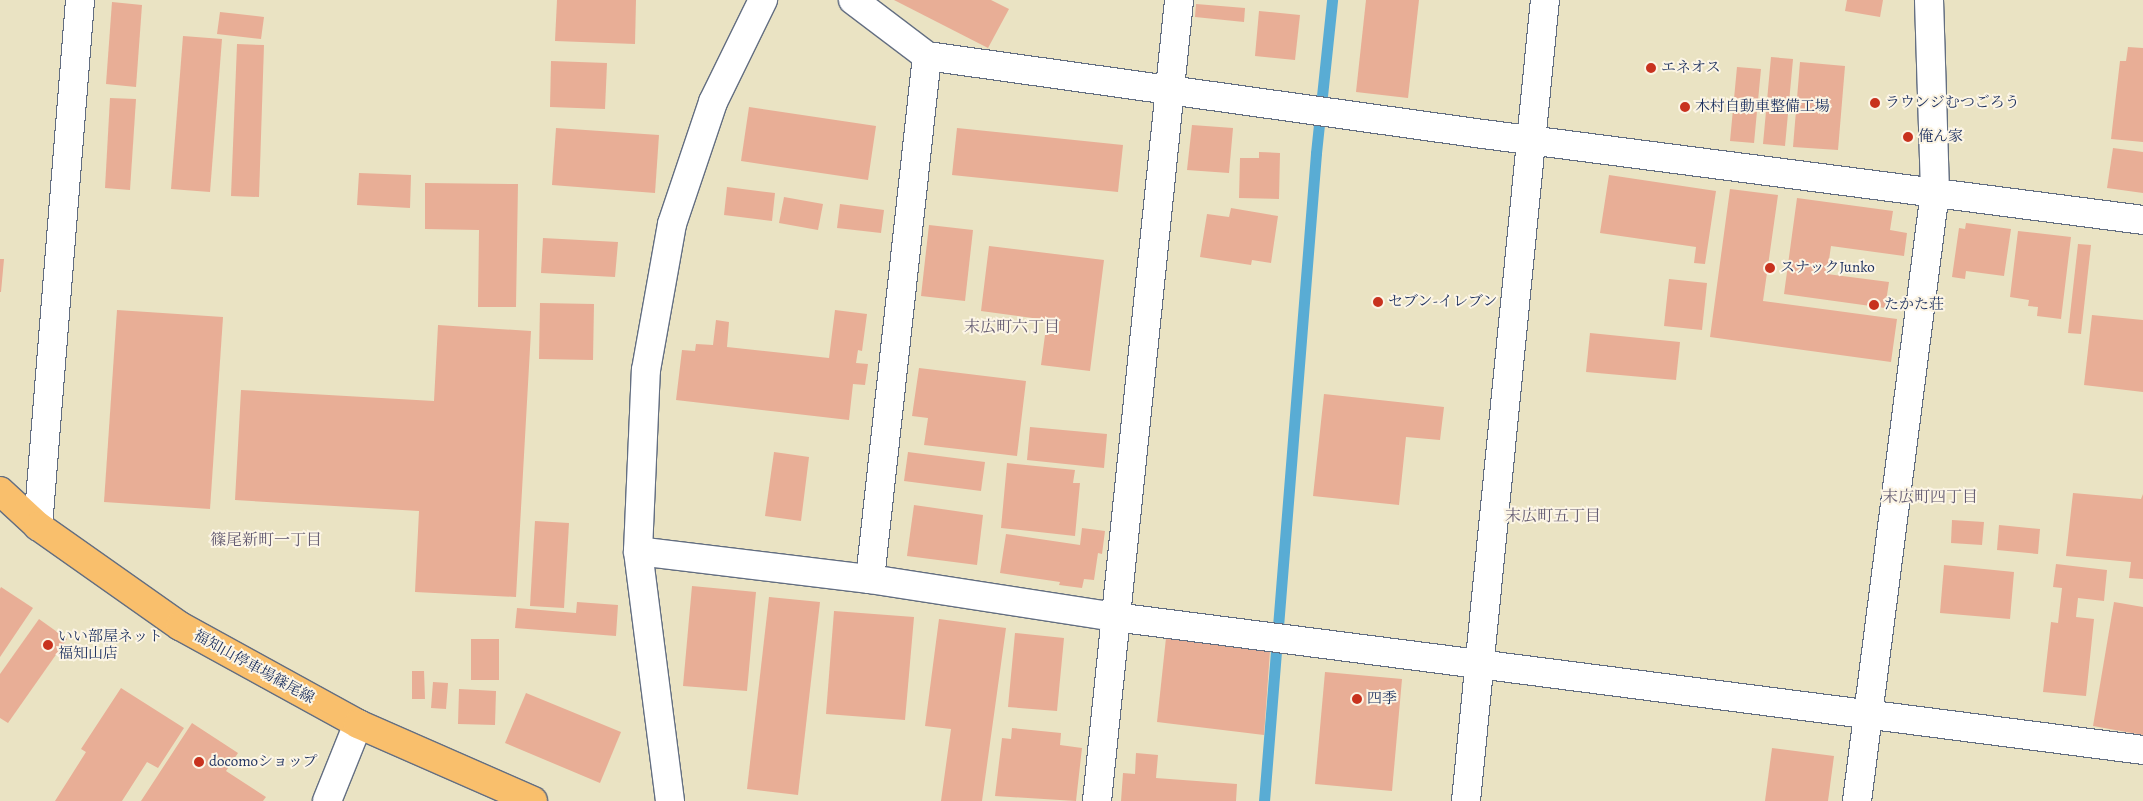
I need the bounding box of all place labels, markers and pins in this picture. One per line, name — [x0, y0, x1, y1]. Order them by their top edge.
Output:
place label: エネオス — [1661, 59, 1721, 77]
marker: エネオス — [1645, 62, 1657, 74]
place label: ラウンジむつごろう — [1885, 94, 2020, 112]
marker: ラウンジむつごろう — [1869, 97, 1881, 109]
place label: 木村自動車整備工場 — [1695, 98, 1830, 116]
marker: 木村自動車整備工場 — [1679, 101, 1691, 113]
place label: 俺ん家 — [1918, 128, 1963, 146]
marker: 俺ん家 — [1902, 131, 1914, 143]
place label: スナックJunko — [1780, 259, 1875, 277]
marker: スナックJunko — [1764, 262, 1776, 274]
place label: セブン-イレブン — [1388, 293, 1499, 311]
marker: セブン-イレブン — [1372, 296, 1384, 308]
place label: たかた荘 — [1884, 296, 1944, 314]
marker: たかた荘 — [1868, 299, 1880, 311]
place label: いい部屋ネット 福知山店 — [58, 627, 163, 662]
marker: いい部屋ネット 福知山店 — [42, 639, 54, 651]
place label: 四季 — [1367, 690, 1397, 708]
marker: 四季 — [1351, 693, 1363, 705]
place label: docomoショップ — [209, 753, 318, 771]
marker: docomoショップ — [193, 756, 205, 768]

